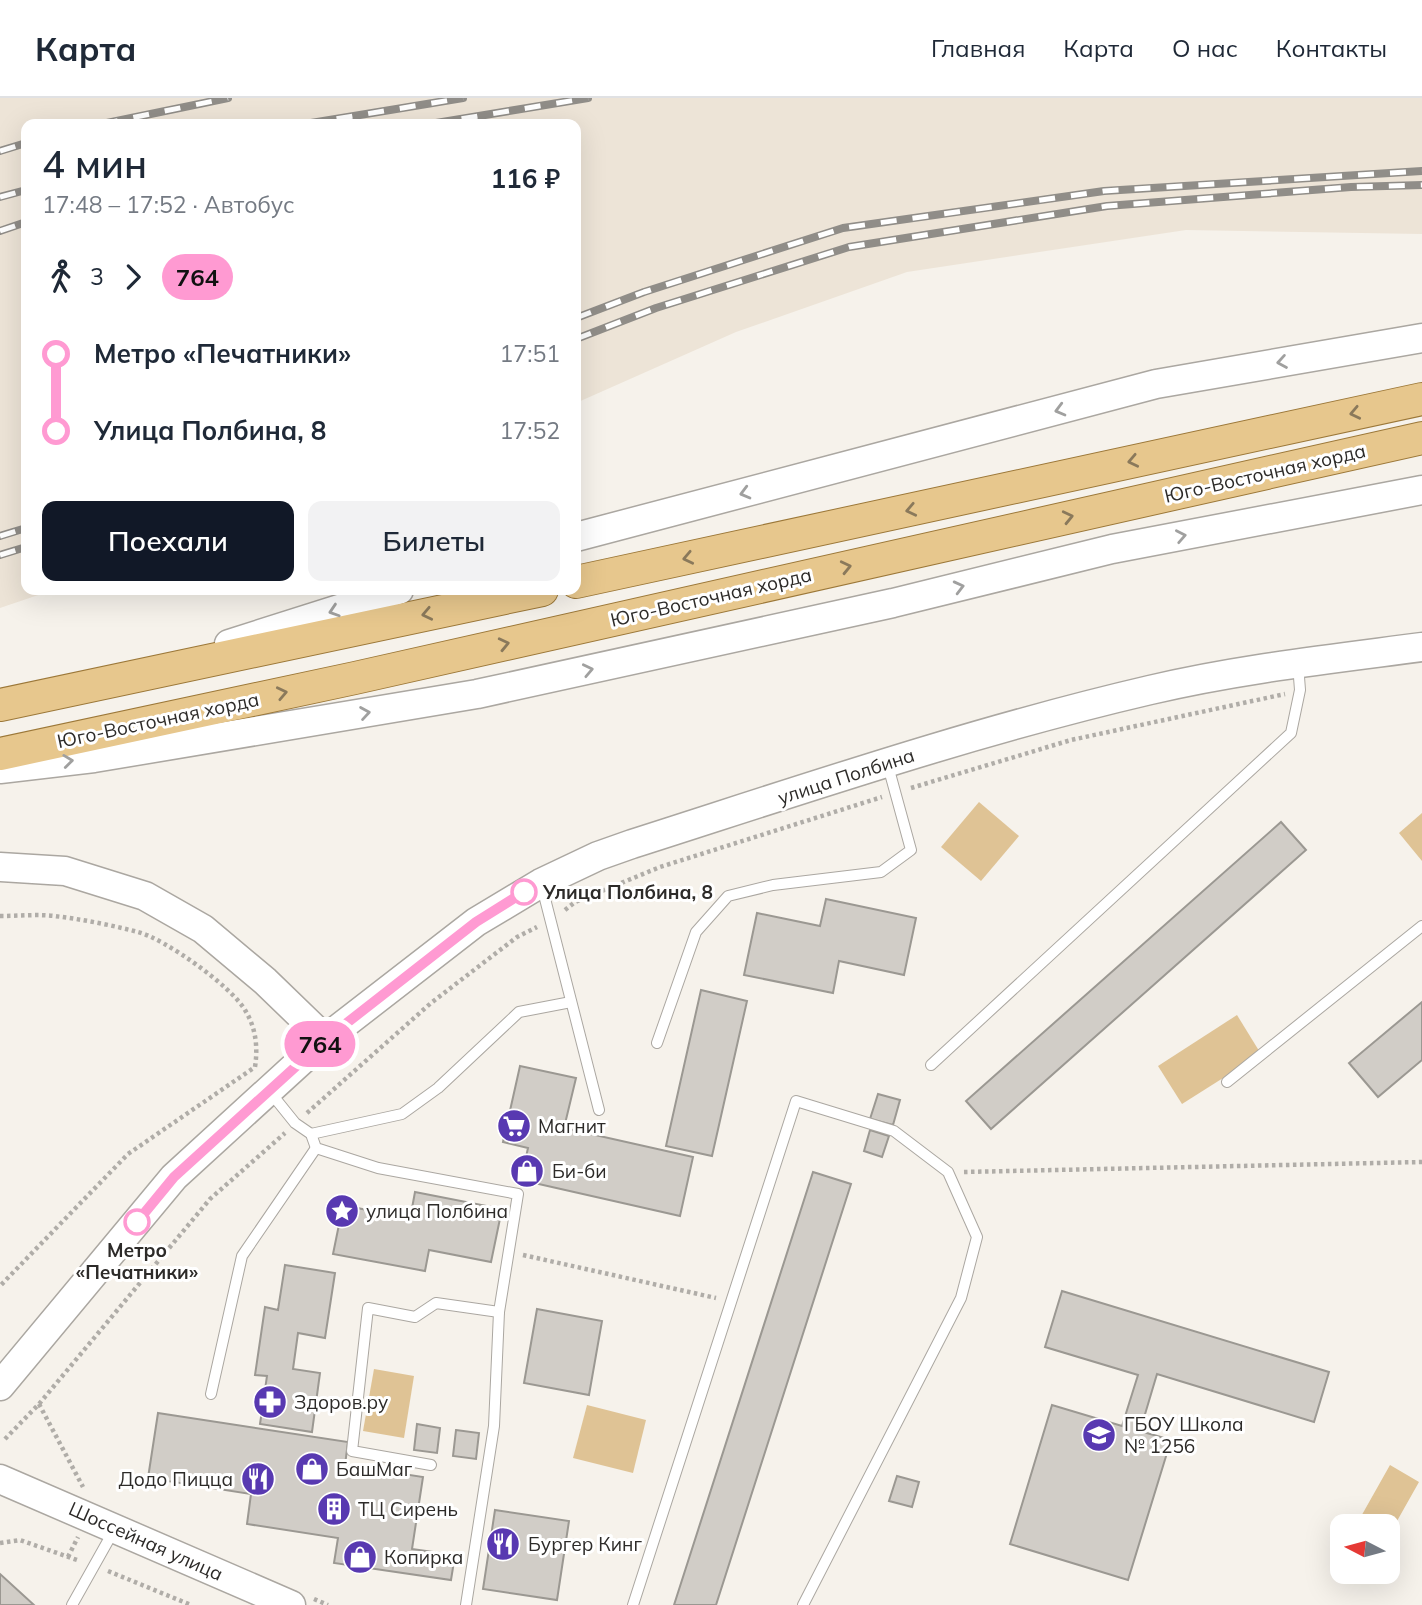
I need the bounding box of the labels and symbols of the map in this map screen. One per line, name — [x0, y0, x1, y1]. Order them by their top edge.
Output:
one-way arrow — [1276, 354, 1288, 369]
one-way arrow — [1054, 401, 1066, 416]
one-way arrow — [1349, 404, 1361, 419]
street label: Юго-Восточная хорда — [1162, 438, 1368, 508]
one-way arrow — [1127, 453, 1139, 468]
one-way arrow — [739, 485, 751, 499]
one-way arrow — [905, 501, 917, 516]
one-way arrow — [1062, 511, 1074, 526]
one-way arrow — [1175, 529, 1187, 544]
one-way arrow — [682, 550, 694, 564]
one-way arrow — [840, 561, 852, 575]
street label: Юго-Восточная хорда — [608, 562, 814, 632]
one-way arrow — [953, 581, 965, 595]
one-way arrow — [329, 602, 341, 617]
one-way arrow — [421, 606, 433, 620]
one-way arrow — [498, 638, 510, 652]
one-way arrow — [582, 663, 594, 678]
street label: Юго-Восточная хорда — [55, 687, 261, 753]
one-way arrow — [276, 687, 288, 702]
one-way arrow — [359, 706, 371, 721]
street label: улица Полбина — [775, 743, 917, 809]
one-way arrow — [62, 753, 74, 768]
marker: Улица Полбина, 8 — [511, 879, 537, 905]
place label: Улица Полбина, 8 — [542, 880, 713, 904]
line badge: 764 — [280, 1021, 360, 1067]
supermarket icon: Магнит — [495, 1107, 533, 1145]
place label: Магнит — [538, 1114, 606, 1138]
shop icon: Би-би — [508, 1152, 546, 1190]
place label: Би-би — [552, 1159, 607, 1183]
place icon: улица Полбина — [323, 1192, 361, 1230]
place label: улица Полбина — [366, 1199, 508, 1223]
marker: Метро «Печатники» — [124, 1209, 150, 1235]
place label: Метро «Печатники» — [76, 1238, 198, 1284]
pharmacy icon: Здоров.ру — [251, 1383, 289, 1421]
place label: Здоров.ру — [294, 1390, 388, 1414]
place label: ГБОУ Школа № 1256 — [1124, 1412, 1244, 1458]
school or university icon: ГБОУ Школа № 1256 — [1080, 1416, 1118, 1454]
shop icon: БашМаг — [293, 1450, 331, 1488]
place label: БашМаг — [336, 1457, 413, 1481]
restaurant icon: Додо Пицца — [239, 1460, 277, 1498]
place label: Додо Пицца — [119, 1467, 233, 1491]
building icon: ТЦ Сирень — [315, 1490, 353, 1528]
street label: Шоссейная улица — [65, 1496, 227, 1586]
place label: ТЦ Сирень — [358, 1497, 458, 1521]
north arrow — [1330, 1514, 1400, 1584]
restaurant icon: Бургер Кинг — [484, 1525, 522, 1563]
place label: Бургер Кинг — [528, 1532, 642, 1556]
shop icon: Копирка — [341, 1538, 379, 1576]
place label: Копирка — [384, 1545, 463, 1569]

